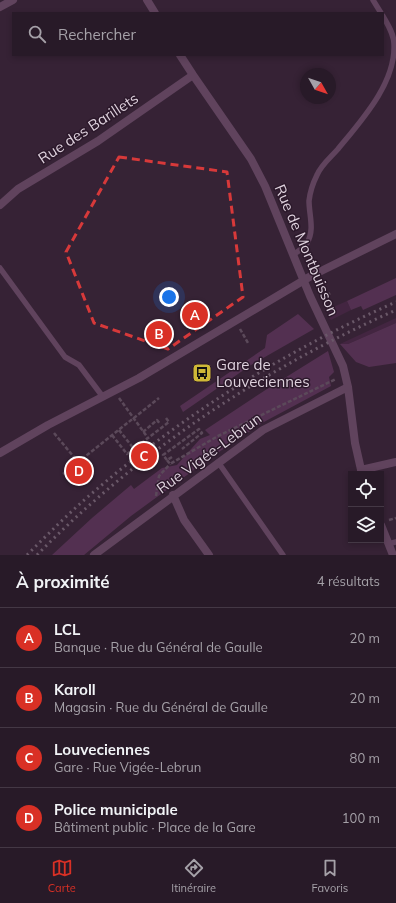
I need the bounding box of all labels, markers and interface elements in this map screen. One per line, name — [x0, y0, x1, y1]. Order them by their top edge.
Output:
search box — [12, 12, 384, 56]
icon: search — [26, 23, 48, 45]
text: Rechercher — [58, 25, 136, 44]
north arrow — [300, 68, 336, 104]
street label: Rue des Barillets — [34, 88, 142, 168]
street label: Rue de Montbuisson — [271, 181, 343, 319]
your location — [159, 287, 179, 307]
pin: A — [182, 300, 208, 330]
pin: B — [146, 319, 172, 349]
place label: Gare de Louveciennes — [216, 355, 310, 391]
bus stop icon: Gare de Louveciennes — [191, 362, 213, 384]
street label: Rue Vigée-Lebrun — [153, 408, 265, 498]
pin: C — [131, 441, 157, 471]
pin: D — [66, 456, 92, 486]
map controls — [348, 471, 384, 543]
button: locate — [348, 471, 384, 507]
button: layers — [348, 507, 384, 543]
text: À proximité — [16, 571, 110, 592]
text: 4 résultats — [317, 573, 380, 589]
text: LCL — [54, 620, 81, 639]
text: A — [24, 630, 34, 646]
text: 20 m — [350, 630, 380, 646]
text: Banque · Rue du Général de Gaulle — [54, 639, 263, 655]
text: Karoll — [54, 680, 96, 699]
text: B — [25, 690, 33, 706]
text: 20 m — [350, 690, 380, 706]
text: Magasin · Rue du Général de Gaulle — [54, 699, 268, 715]
text: Louveciennes — [54, 740, 150, 759]
text: C — [25, 750, 33, 766]
text: 80 m — [350, 750, 380, 766]
text: Gare · Rue Vigée-Lebrun — [54, 759, 201, 775]
text: Police municipale — [54, 800, 178, 819]
text: D — [24, 810, 34, 826]
text: 100 m — [342, 810, 380, 826]
text: Bâtiment public · Place de la Gare — [54, 819, 256, 835]
tab: Carte — [48, 857, 76, 895]
tab: Itinéraire — [171, 857, 216, 895]
tab: Favoris — [312, 857, 348, 895]

